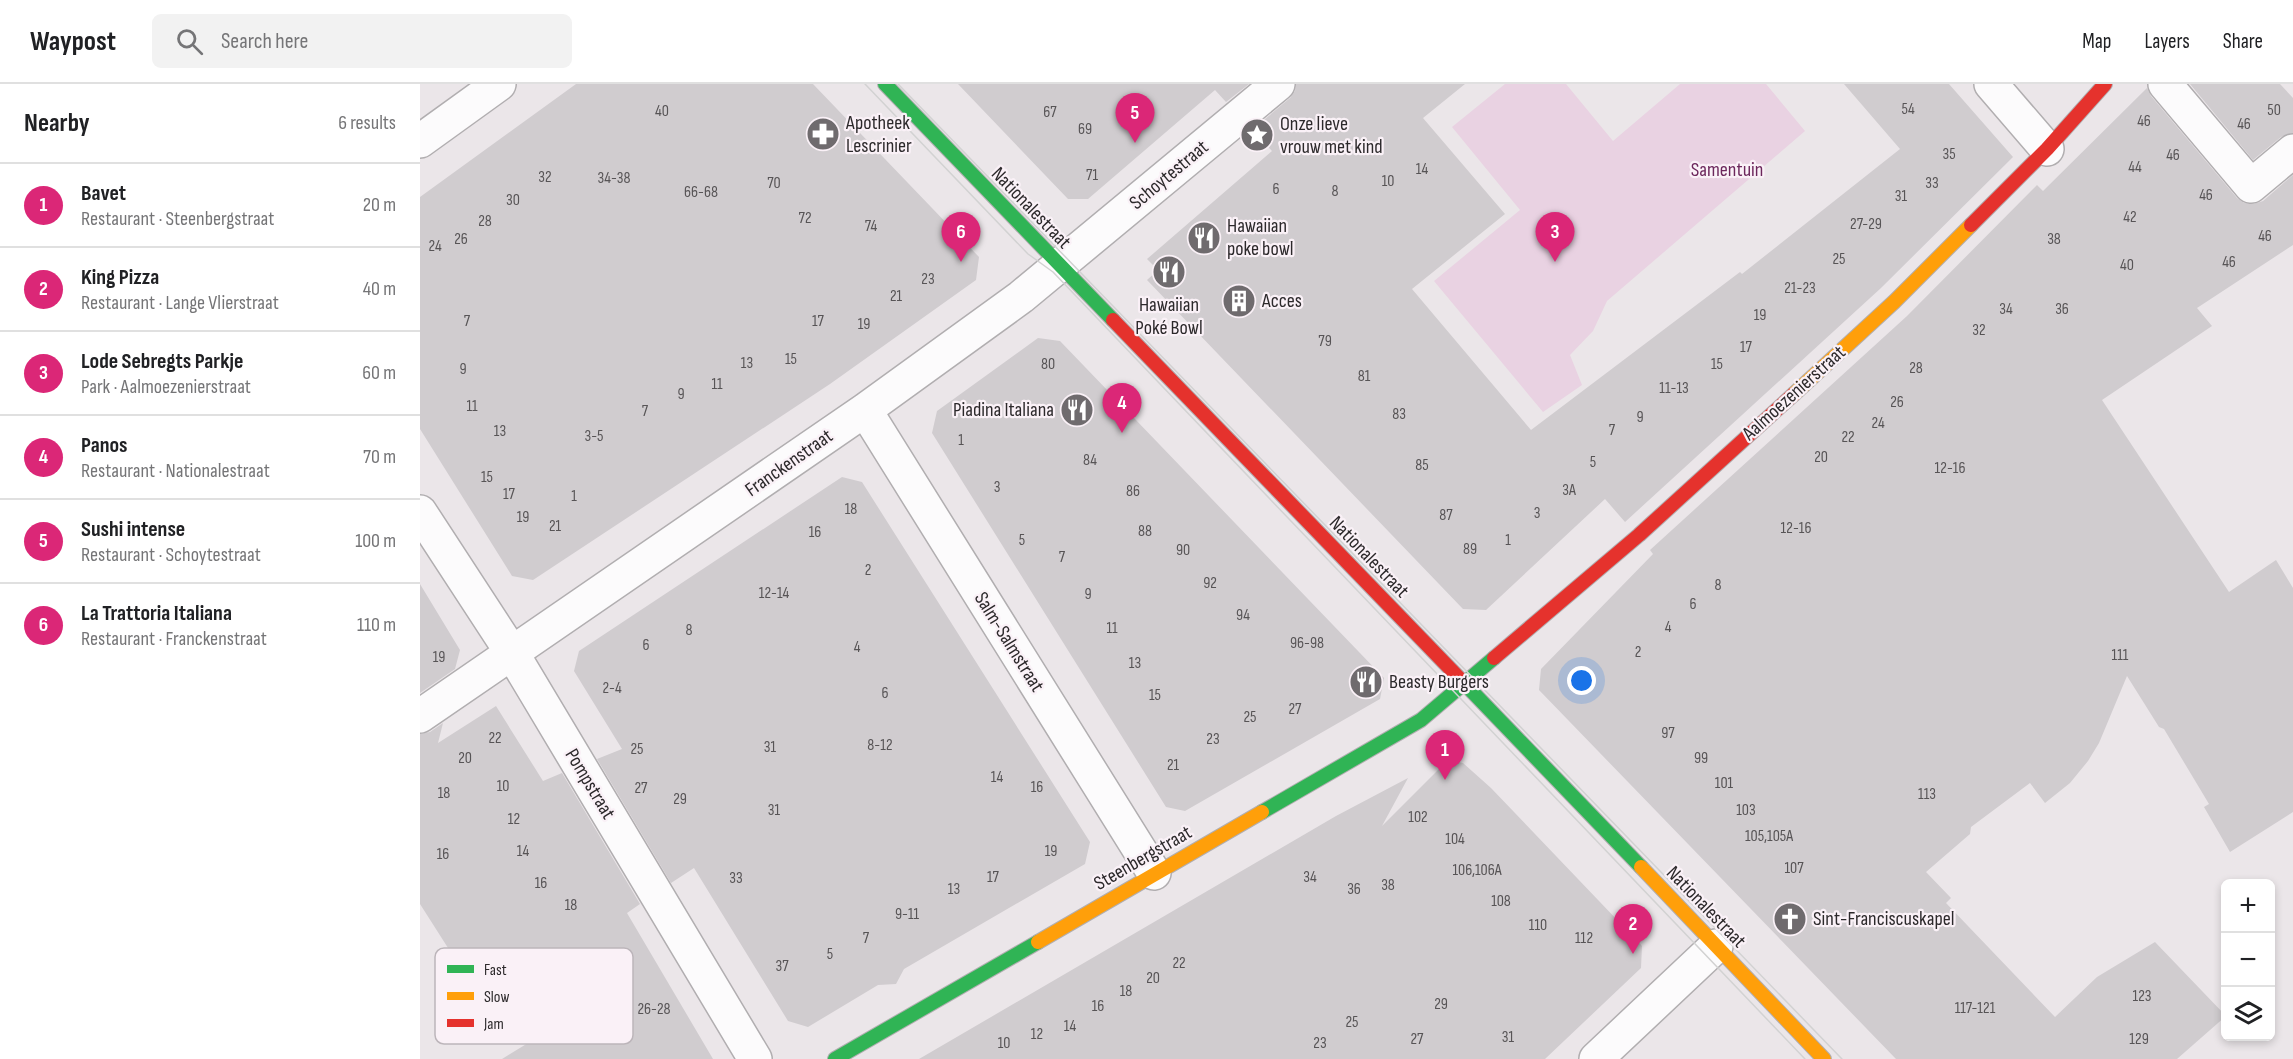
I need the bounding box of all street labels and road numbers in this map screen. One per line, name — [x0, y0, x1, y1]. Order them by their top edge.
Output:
street label: Schoytestraat — [1125, 135, 1213, 215]
street label: Nationalestraat — [986, 162, 1076, 254]
street label: Aalmoezenierstraat — [1737, 340, 1850, 446]
street label: Franckenstraat — [741, 424, 837, 502]
street label: Nationalestraat — [1324, 511, 1414, 603]
street label: Salm-Salmstraat — [969, 588, 1049, 696]
street label: Pompstraat — [560, 744, 620, 824]
street label: Steenbergstraat — [1090, 820, 1196, 896]
street label: Nationalestraat — [1661, 861, 1751, 953]

